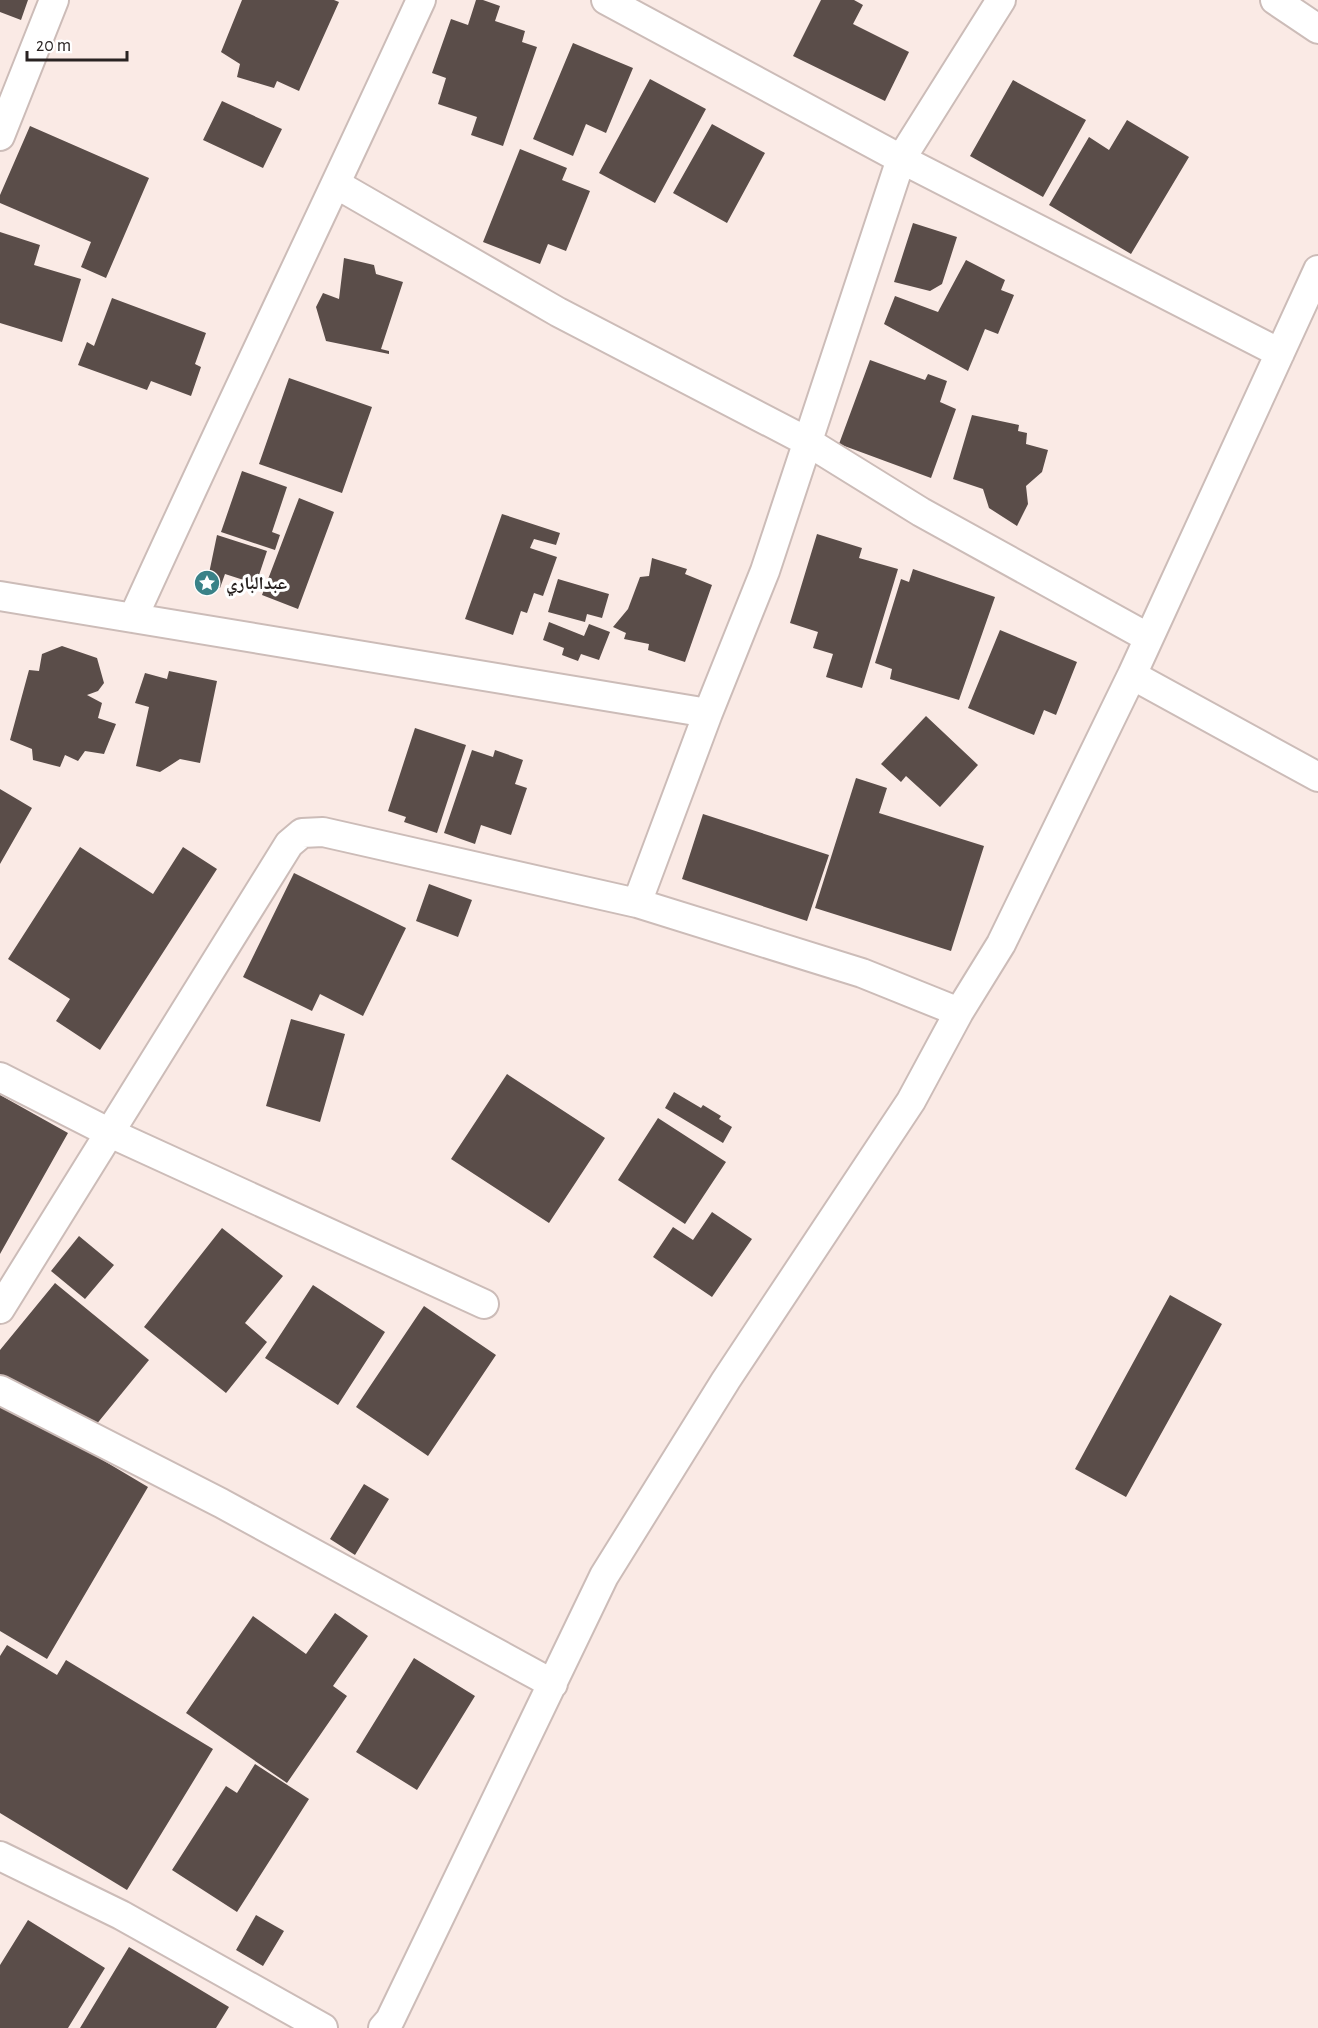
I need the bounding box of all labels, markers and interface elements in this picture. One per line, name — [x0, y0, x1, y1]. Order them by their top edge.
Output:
scale bar — [27, 24, 128, 62]
text: 20 m — [36, 37, 71, 55]
place icon: عبدالباري — [192, 568, 222, 598]
place label: عبدالباري — [226, 575, 287, 597]

